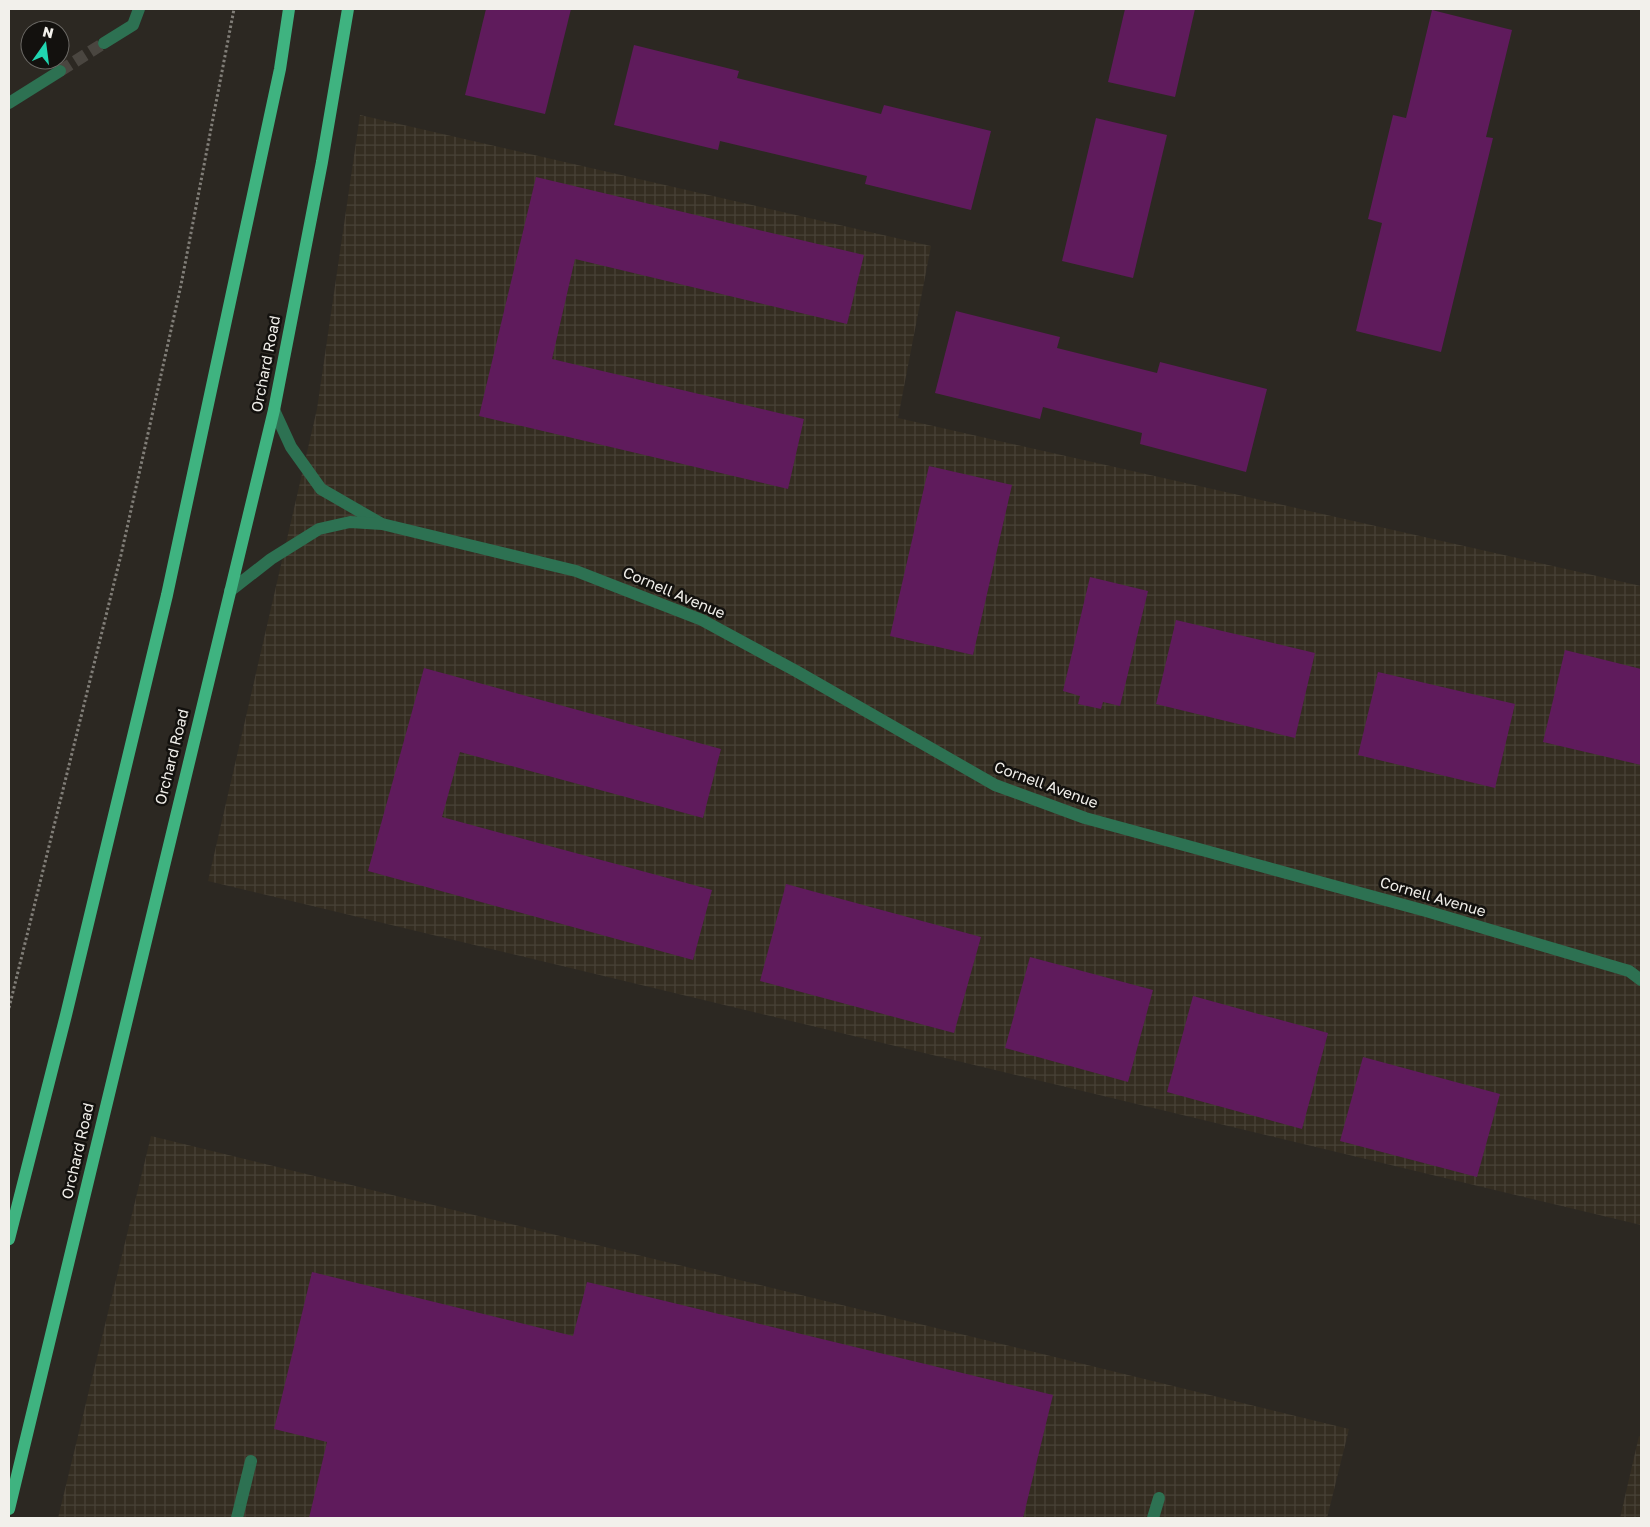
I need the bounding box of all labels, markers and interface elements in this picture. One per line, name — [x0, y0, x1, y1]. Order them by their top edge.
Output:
north arrow — [20, 20, 70, 70]
text: N — [41, 22, 55, 41]
street label: Orchard Road — [247, 314, 283, 414]
street label: Cornell Avenue — [621, 562, 728, 622]
street label: Orchard Road — [150, 707, 192, 807]
street label: Cornell Avenue — [992, 757, 1101, 811]
street label: Cornell Avenue — [1378, 872, 1489, 920]
street label: Orchard Road — [57, 1101, 97, 1201]

